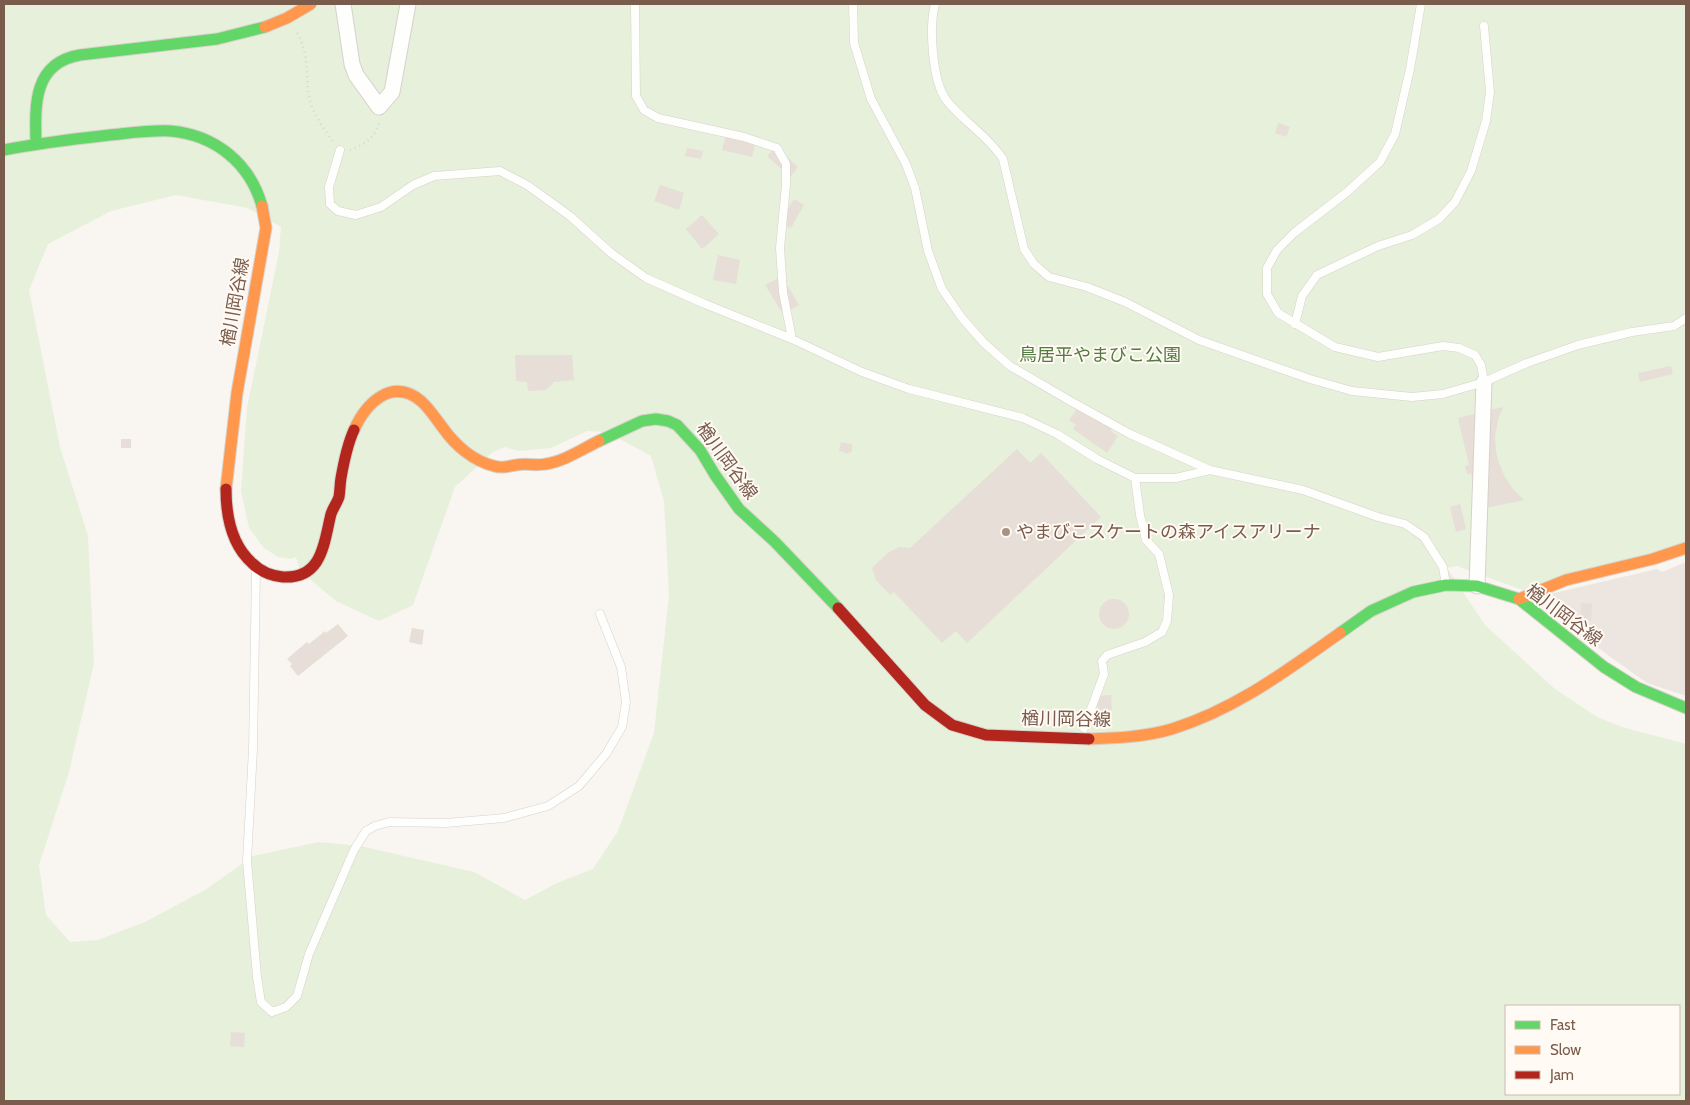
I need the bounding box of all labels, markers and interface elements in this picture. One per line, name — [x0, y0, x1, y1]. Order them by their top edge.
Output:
street label: 楢川岡谷線 — [216, 256, 254, 348]
park label: 鳥居平やまびこ公園 — [1019, 344, 1181, 366]
street label: 楢川岡谷線 — [692, 418, 762, 504]
place label: やまびこスケートの森アイスアリーナ — [1016, 521, 1321, 543]
marker: やまびこスケートの森アイスアリーナ — [1000, 526, 1012, 538]
street label: 楢川岡谷線 — [1521, 579, 1607, 651]
street label: 楢川岡谷線 — [1021, 707, 1111, 731]
legend — [1505, 1005, 1680, 1095]
text: Fast — [1550, 1016, 1575, 1034]
text: Slow — [1550, 1041, 1581, 1059]
text: Jam — [1549, 1066, 1574, 1084]

